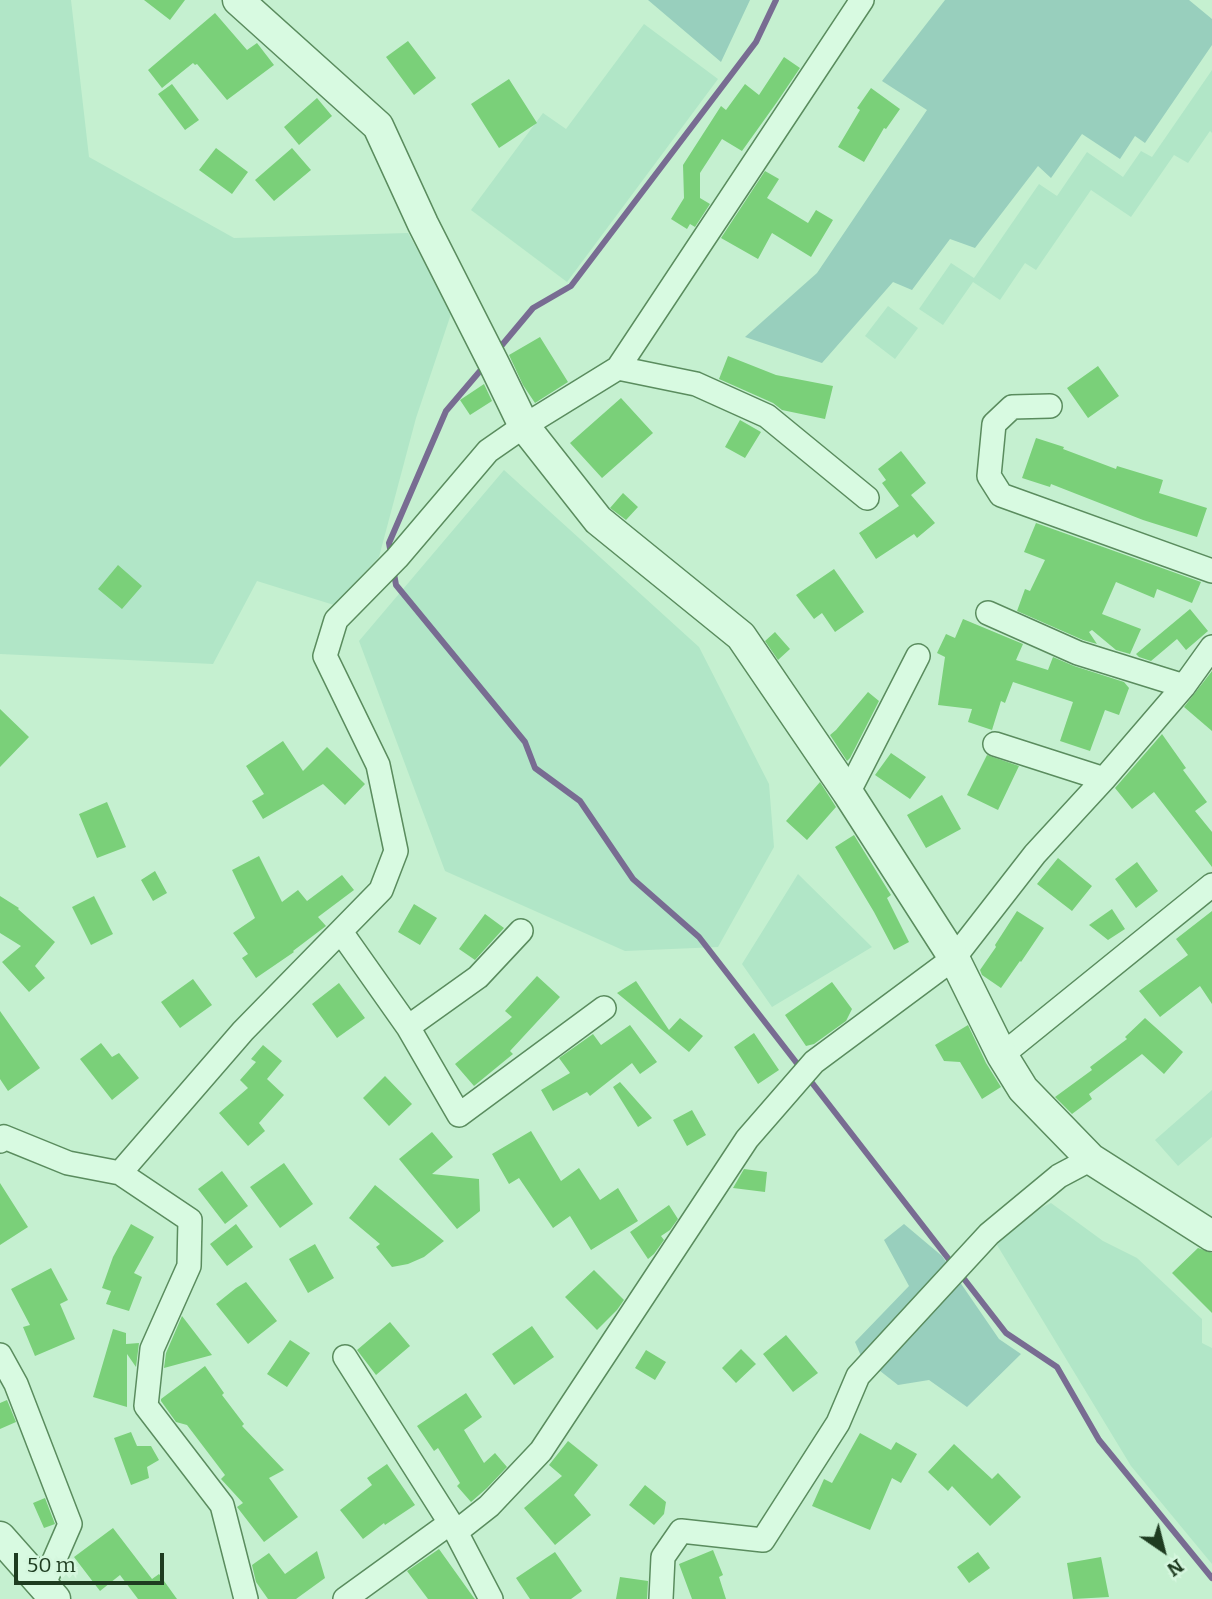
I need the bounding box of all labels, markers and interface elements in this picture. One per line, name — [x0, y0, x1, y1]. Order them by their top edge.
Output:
north arrow — [1128, 1515, 1198, 1585]
scale bar — [18, 1540, 168, 1584]
text: 50 m — [27, 1552, 76, 1578]
text: N — [1163, 1554, 1188, 1581]

